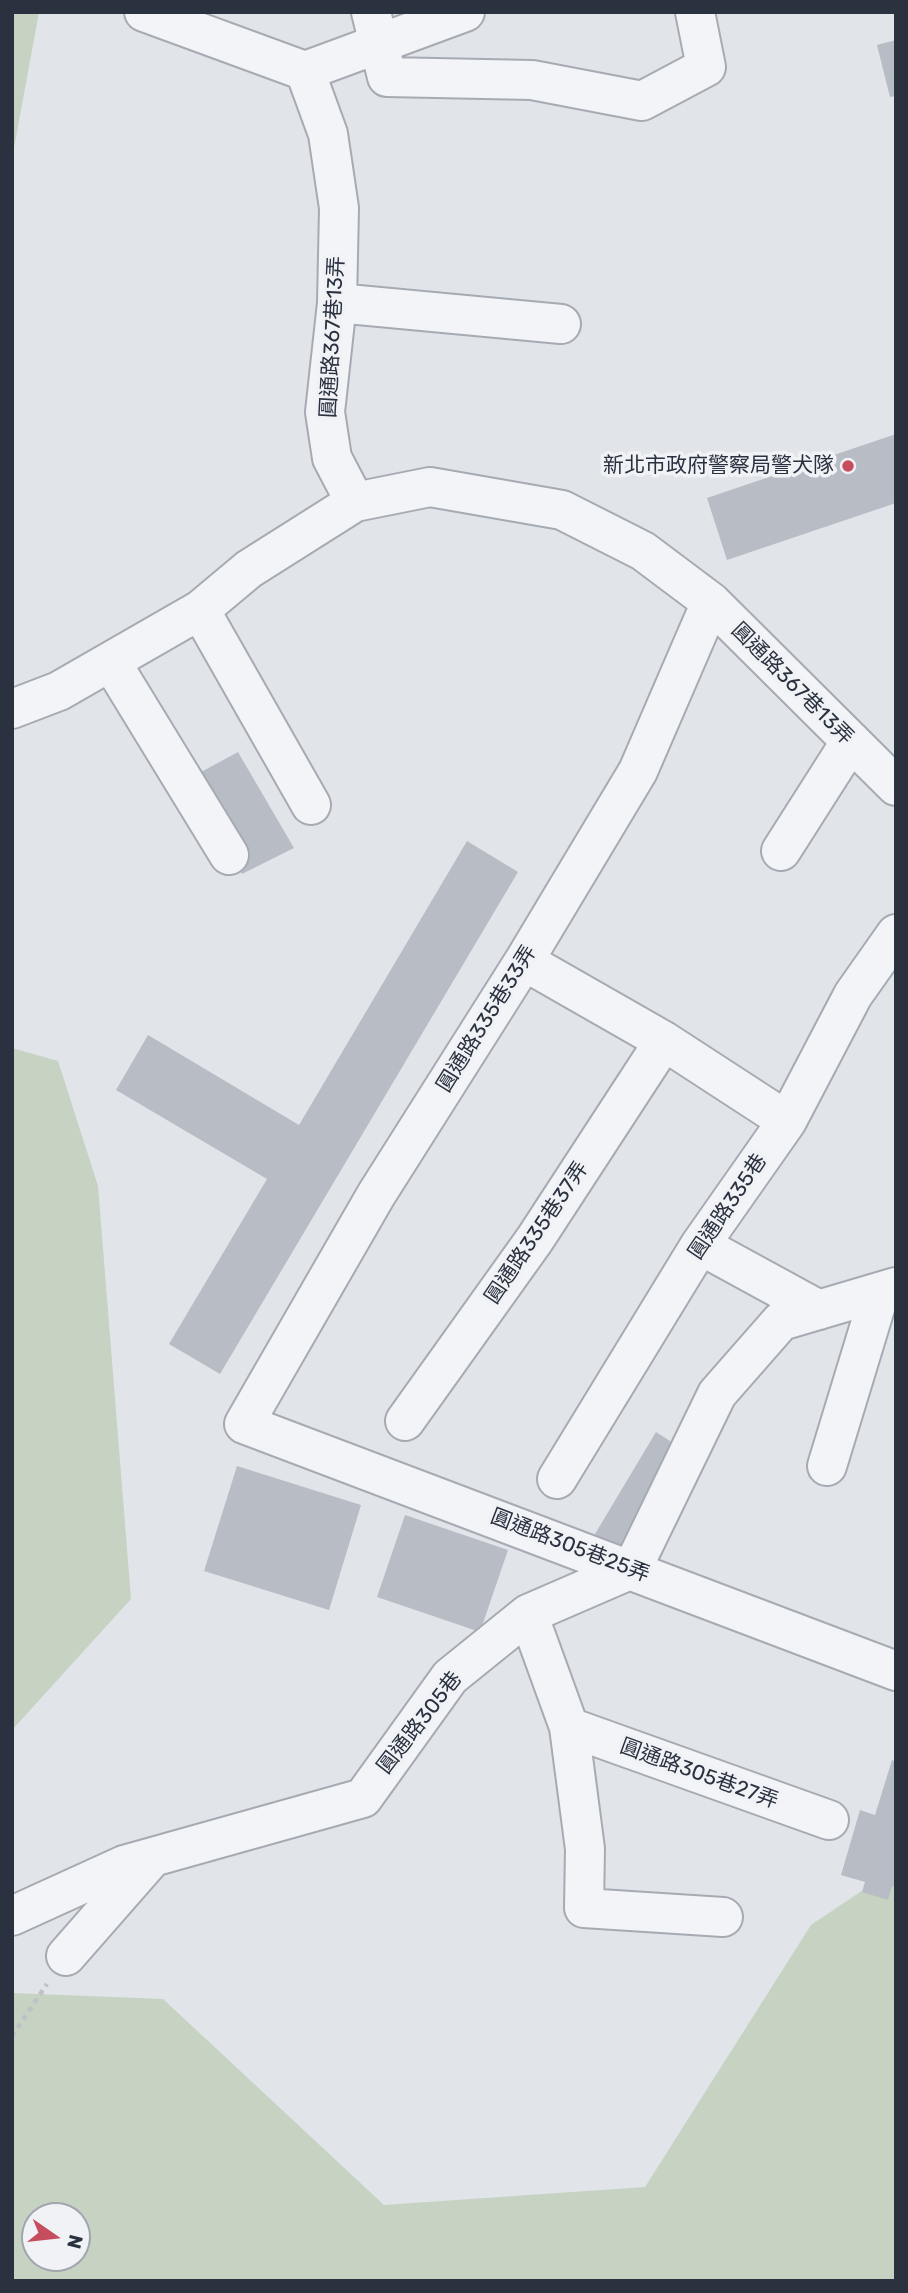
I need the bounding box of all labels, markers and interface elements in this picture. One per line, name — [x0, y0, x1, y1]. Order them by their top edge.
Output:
street label: 圓通路367巷13弄 — [316, 255, 350, 419]
place label: 新北市政府警察局警犬隊 — [603, 453, 834, 479]
marker: 新北市政府警察局警犬隊 — [840, 458, 856, 474]
street label: 圓通路367巷13弄 — [726, 618, 858, 750]
street label: 圓通路335巷33弄 — [432, 941, 542, 1097]
street label: 圓通路335巷 — [684, 1150, 772, 1264]
street label: 圓通路335巷37弄 — [480, 1157, 594, 1309]
street label: 圓通路305巷25弄 — [487, 1504, 653, 1588]
street label: 圓通路305巷 — [372, 1667, 468, 1779]
street label: 圓通路305巷27弄 — [616, 1734, 782, 1814]
north arrow — [21, 2202, 91, 2272]
text: N — [62, 2232, 88, 2251]

